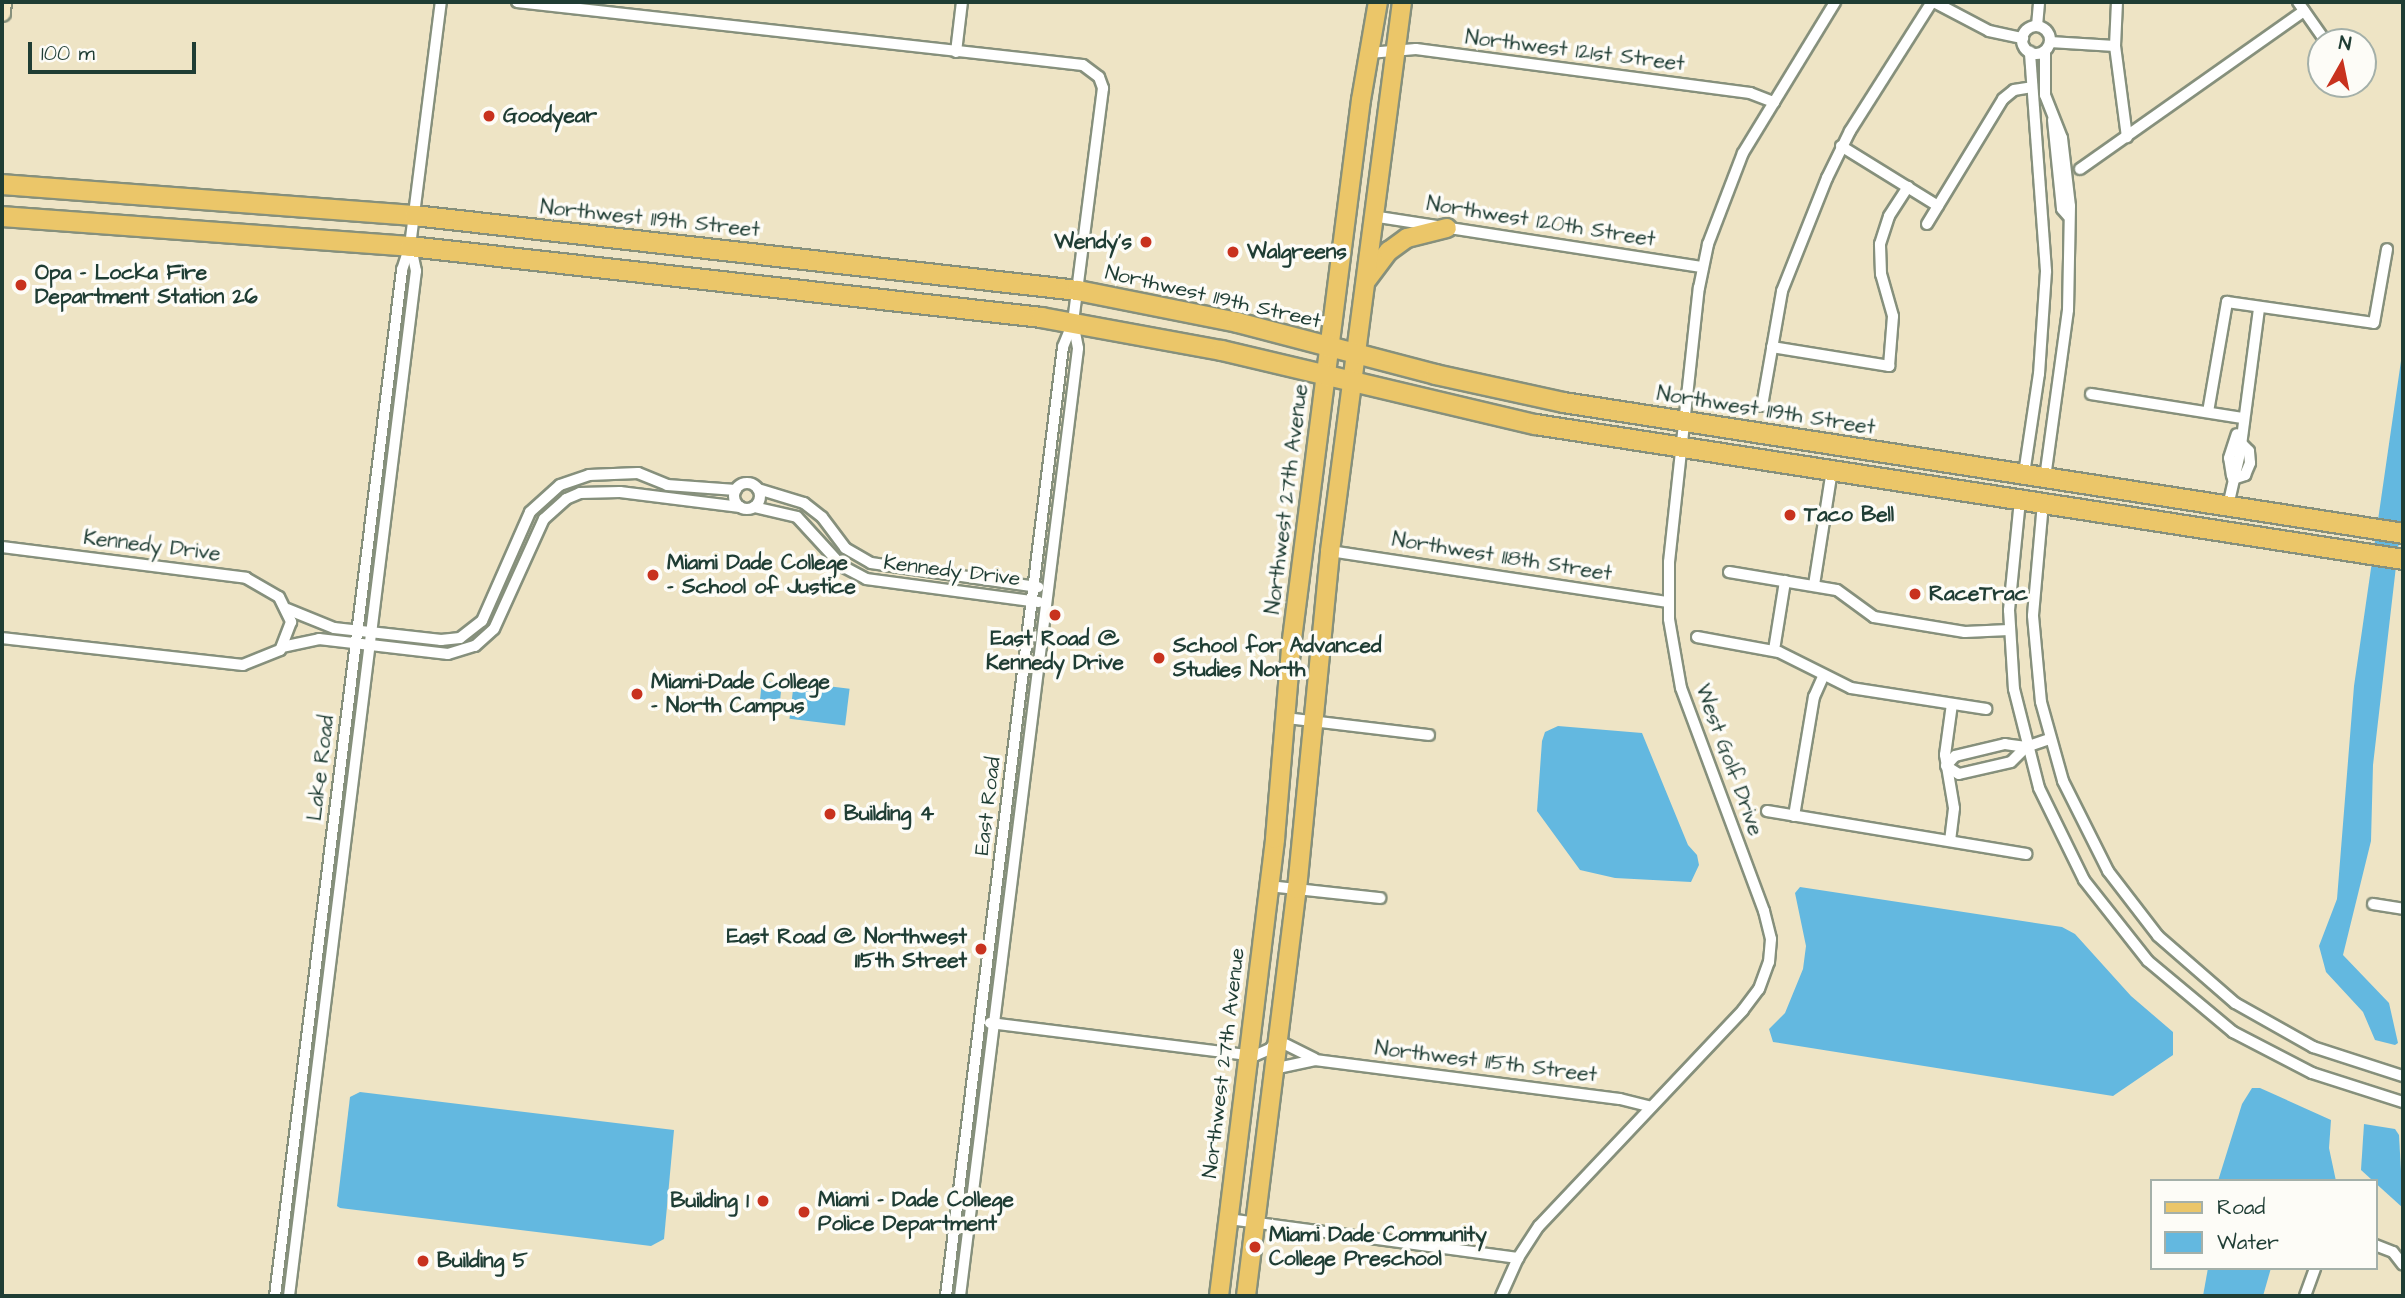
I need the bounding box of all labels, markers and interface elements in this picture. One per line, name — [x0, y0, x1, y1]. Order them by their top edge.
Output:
street label: Northwest 121st Street — [1464, 25, 1686, 77]
scale bar — [32, 28, 200, 72]
north arrow — [2307, 28, 2377, 98]
text: N — [2337, 29, 2353, 58]
text: 100 m — [41, 39, 95, 68]
place label: Goodyear — [503, 103, 597, 129]
marker: Goodyear — [481, 108, 497, 124]
street label: Northwest 120th Street — [1425, 191, 1657, 253]
street label: Northwest 119th Street — [539, 195, 761, 243]
place label: Wendy's — [1054, 229, 1132, 255]
marker: Wendy's — [1138, 234, 1154, 250]
place label: Walgreens — [1247, 239, 1347, 265]
marker: Walgreens — [1225, 244, 1241, 260]
place label: Opa - Locka Fire Department Station 26 — [35, 260, 258, 310]
street label: Northwest 119th Street — [1103, 260, 1323, 334]
marker: Opa - Locka Fire Department Station 26 — [13, 277, 29, 293]
street label: Northwest 119th Street — [1655, 381, 1877, 441]
street label: Northwest 27th Avenue — [1260, 382, 1314, 616]
place label: Taco Bell — [1804, 502, 1894, 528]
marker: Taco Bell — [1782, 507, 1798, 523]
street label: Kennedy Drive — [82, 525, 222, 567]
street label: Northwest 118th Street — [1390, 527, 1614, 587]
place label: Miami Dade College - School of Justice — [667, 550, 856, 600]
street label: Kennedy Drive — [882, 550, 1022, 592]
marker: Miami Dade College - School of Justice — [645, 567, 661, 583]
place label: RaceTrac — [1929, 581, 2028, 607]
marker: RaceTrac — [1907, 586, 1923, 602]
marker: East Road @ Kennedy Drive — [1047, 607, 1063, 623]
place label: East Road @ Kennedy Drive — [986, 626, 1124, 676]
place label: School for Advanced Studies North — [1173, 633, 1382, 683]
marker: School for Advanced Studies North — [1151, 650, 1167, 666]
place label: Miami-Dade College - North Campus — [651, 669, 830, 719]
street label: West Golf Drive — [1690, 681, 1768, 839]
marker: Miami-Dade College - North Campus — [629, 686, 645, 702]
street label: Lake Road — [302, 714, 340, 822]
street label: East Road — [969, 755, 1007, 857]
place label: Building 4 — [844, 801, 934, 827]
marker: Building 4 — [822, 806, 838, 822]
place label: East Road @ Northwest 115th Street — [727, 924, 967, 974]
marker: East Road @ Northwest 115th Street — [973, 941, 989, 957]
street label: Northwest 27th Avenue — [1197, 946, 1251, 1180]
street label: Northwest 115th Street — [1374, 1036, 1598, 1088]
legend — [2150, 1179, 2377, 1270]
place label: Miami - Dade College Police Department — [818, 1187, 1014, 1237]
place label: Building 1 — [671, 1188, 749, 1214]
marker: Building 1 — [755, 1193, 771, 1209]
text: Road — [2217, 1193, 2265, 1222]
marker: Miami - Dade College Police Department — [796, 1204, 812, 1220]
place label: Miami Dade Community College Preschool — [1269, 1222, 1487, 1272]
text: Water — [2217, 1228, 2279, 1257]
marker: Miami Dade Community College Preschool — [1247, 1239, 1263, 1255]
place label: Building 5 — [437, 1248, 528, 1274]
marker: Building 5 — [415, 1253, 431, 1269]

